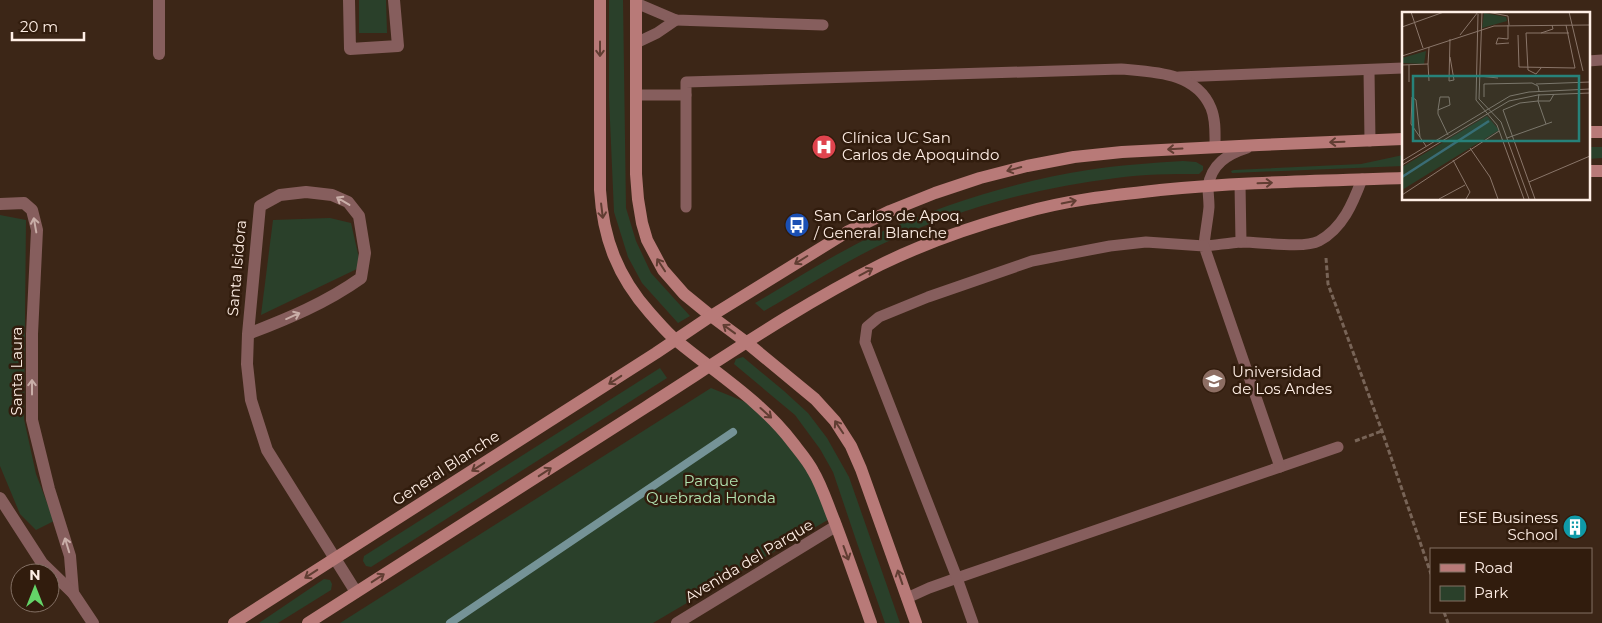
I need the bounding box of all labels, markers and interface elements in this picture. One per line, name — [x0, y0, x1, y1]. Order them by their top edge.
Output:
scale bar — [12, 10, 85, 42]
inset map — [1402, 12, 1590, 200]
text: 20 m — [20, 17, 58, 36]
one-way arrow — [595, 40, 605, 56]
place label: Clínica UC San Carlos de Apoquindo — [842, 128, 999, 164]
hospital icon: Clínica UC San Carlos de Apoquindo — [811, 134, 837, 160]
one-way arrow — [1329, 137, 1346, 147]
one-way arrow — [1167, 145, 1183, 154]
one-way arrow — [1006, 165, 1022, 175]
one-way arrow — [1257, 179, 1273, 188]
one-way arrow — [337, 196, 351, 206]
one-way arrow — [1060, 197, 1076, 207]
one-way arrow — [597, 203, 607, 219]
place label: San Carlos de Apoq. / General Blanche — [813, 206, 963, 242]
bus stop icon: San Carlos de Apoq. / General Blanche — [784, 212, 810, 238]
one-way arrow — [30, 217, 40, 233]
street label: Santa Isidora — [223, 219, 250, 317]
one-way arrow — [795, 256, 809, 266]
one-way arrow — [656, 259, 666, 273]
one-way arrow — [858, 267, 873, 276]
one-way arrow — [285, 311, 300, 321]
one-way arrow — [722, 324, 736, 334]
street label: Santa Laura — [7, 327, 26, 415]
place label: Universidad de Los Andes — [1232, 362, 1332, 398]
school or university icon: Universidad de Los Andes — [1201, 368, 1227, 394]
one-way arrow — [608, 375, 622, 385]
one-way arrow — [27, 379, 37, 396]
one-way arrow — [760, 408, 773, 419]
one-way arrow — [834, 420, 844, 434]
street label: General Blanche — [389, 426, 503, 509]
one-way arrow — [471, 462, 485, 472]
one-way arrow — [537, 466, 551, 476]
park label: Parque Quebrada Honda — [646, 471, 776, 507]
place label: ESE Business School — [1458, 508, 1558, 544]
building icon: ESE Business School — [1562, 514, 1588, 540]
street label: Avenida del Parque — [681, 515, 816, 606]
one-way arrow — [61, 537, 71, 553]
one-way arrow — [842, 545, 851, 560]
legend — [1430, 548, 1592, 613]
text: Road — [1474, 558, 1513, 577]
north arrow — [10, 563, 60, 613]
text: N — [29, 566, 41, 584]
one-way arrow — [305, 569, 319, 579]
one-way arrow — [894, 569, 904, 585]
one-way arrow — [371, 573, 385, 583]
text: Park — [1474, 583, 1508, 602]

